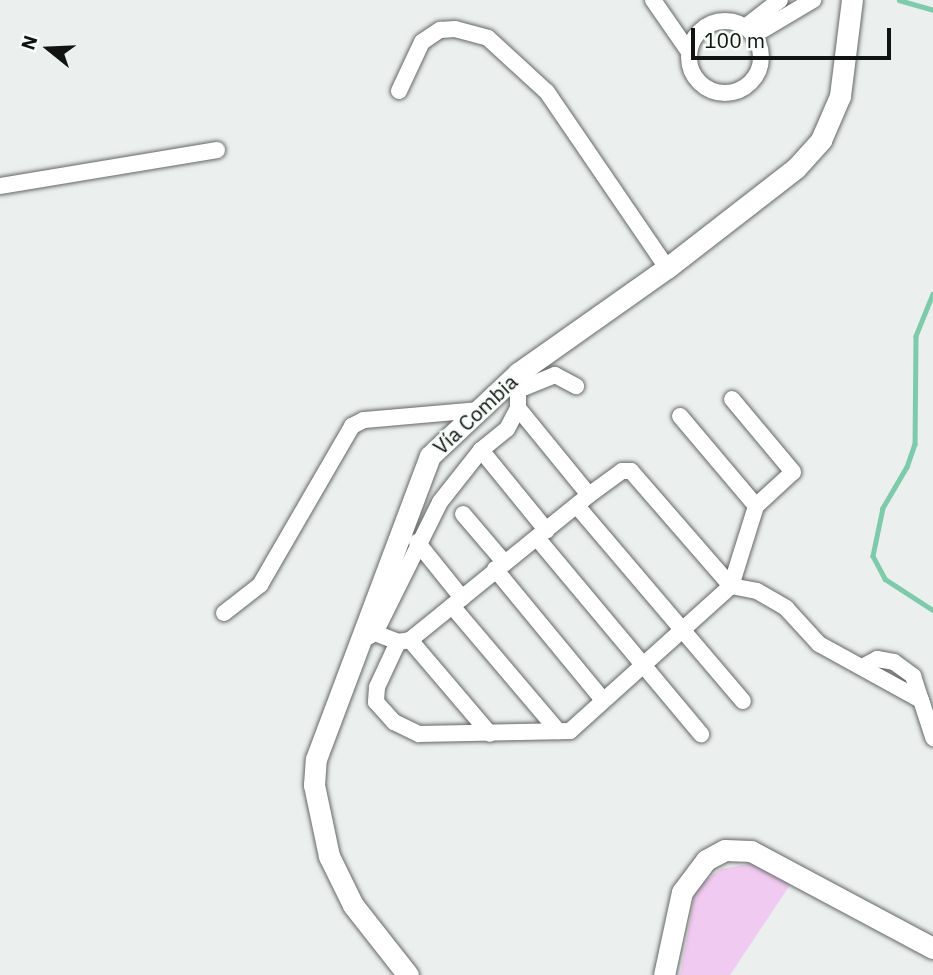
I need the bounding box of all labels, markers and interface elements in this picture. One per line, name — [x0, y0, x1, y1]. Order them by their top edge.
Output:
north arrow — [14, 14, 84, 84]
scale bar — [695, 14, 894, 58]
text: 100 m — [704, 26, 765, 54]
text: N — [15, 32, 43, 53]
street label: Vía Combia — [428, 369, 522, 459]

